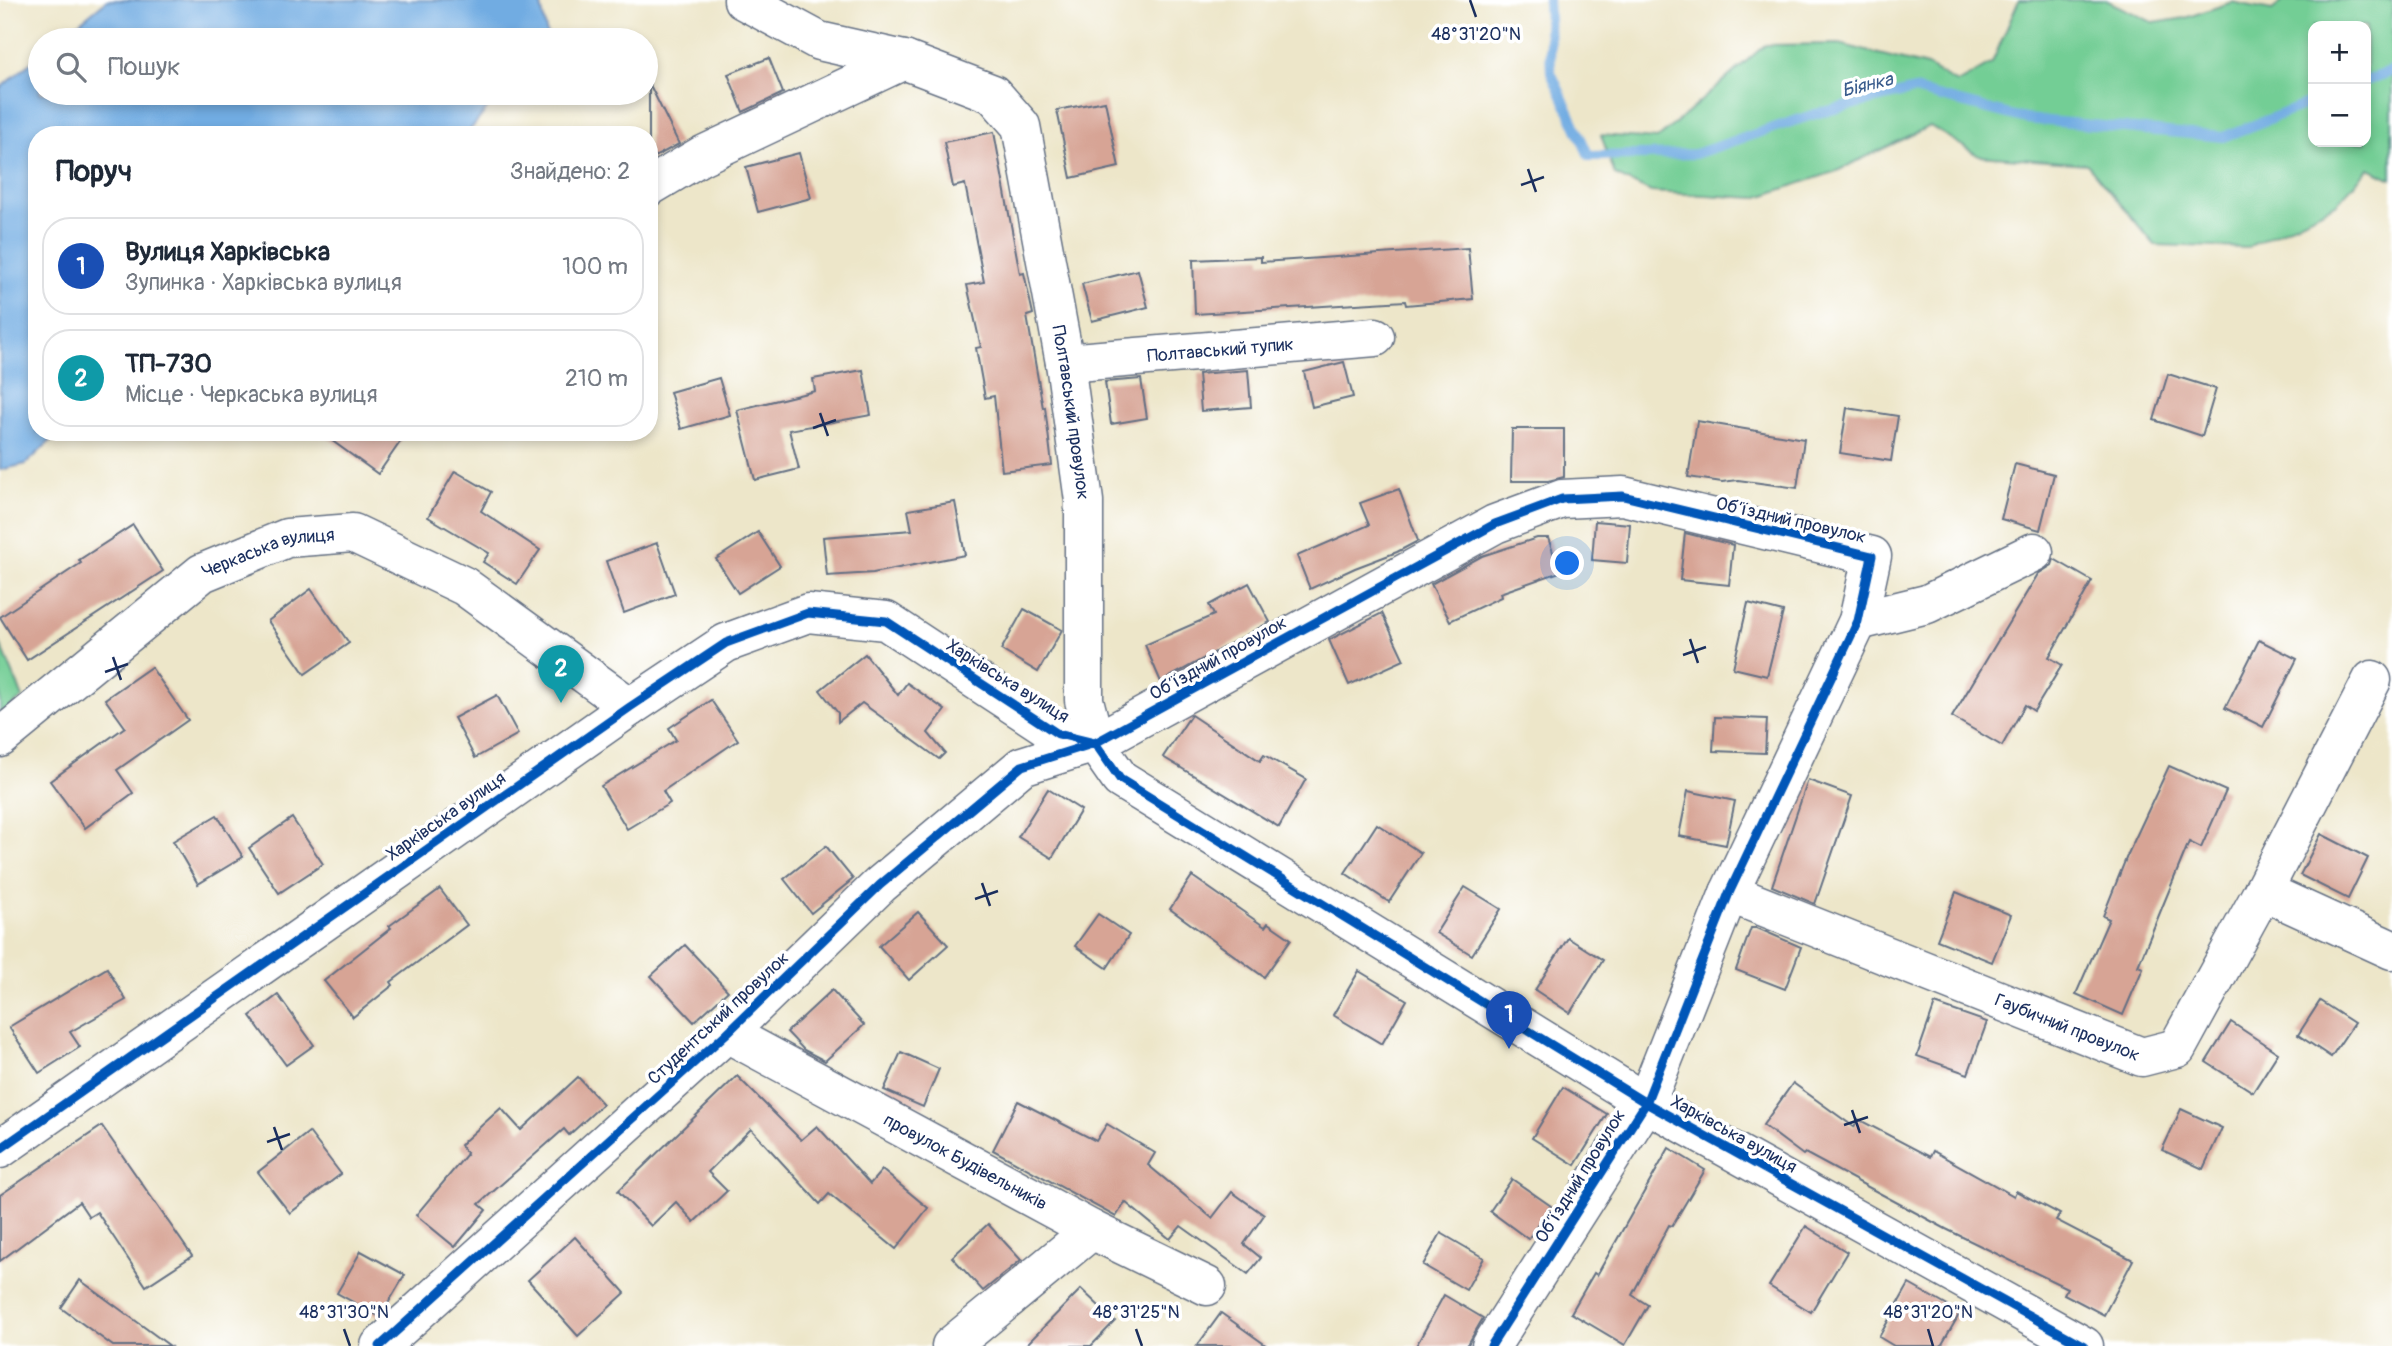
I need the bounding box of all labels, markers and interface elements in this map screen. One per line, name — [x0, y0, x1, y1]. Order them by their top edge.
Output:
map controls — [2308, 21, 2371, 147]
button: + — [2308, 21, 2371, 84]
text: 48°31'20"N — [1431, 23, 1521, 46]
search box — [28, 28, 658, 105]
icon: search — [52, 48, 90, 86]
text: Пошук — [108, 51, 181, 83]
water label: Біянка — [1839, 67, 1896, 103]
button: − — [2308, 84, 2371, 147]
text: Поруч — [56, 153, 132, 190]
text: Знайдено: 2 — [510, 157, 630, 186]
text: Вулиця Харківська — [125, 236, 330, 268]
text: 1 — [77, 252, 86, 281]
text: 100 m — [562, 252, 628, 281]
text: Зупинка · Харківська вулиця — [125, 268, 402, 297]
street label: Полтавський провулок — [1046, 323, 1095, 501]
street label: Полтавський тупик — [1146, 333, 1295, 368]
text: ТП-730 — [125, 348, 212, 380]
text: 2 — [75, 364, 87, 393]
text: 210 m — [565, 364, 628, 393]
text: Місце · Черкаська вулиця — [125, 380, 378, 409]
street label: Обʼїздний провулок — [1714, 492, 1868, 549]
street label: Черкаська вулиця — [199, 523, 335, 584]
your location — [1550, 546, 1584, 580]
street label: Обʼїздний провулок — [1146, 611, 1291, 706]
street label: Харківська вулиця — [942, 634, 1073, 728]
pin: 2 — [538, 645, 584, 703]
street label: Харківська вулиця — [382, 767, 510, 866]
street label: Студентський провулок — [643, 947, 794, 1090]
street label: Гаубичний провулок — [1991, 989, 2143, 1067]
pin: 1 — [1486, 991, 1532, 1049]
street label: Харківська вулиця — [1667, 1090, 1801, 1179]
street label: Обʼїздний провулок — [1530, 1105, 1631, 1247]
street label: провулок Будівельників — [879, 1109, 1051, 1216]
text: 48°31'30"N — [299, 1301, 389, 1324]
text: 48°31'25"N — [1092, 1301, 1180, 1324]
text: 48°31'20"N — [1883, 1301, 1973, 1324]

